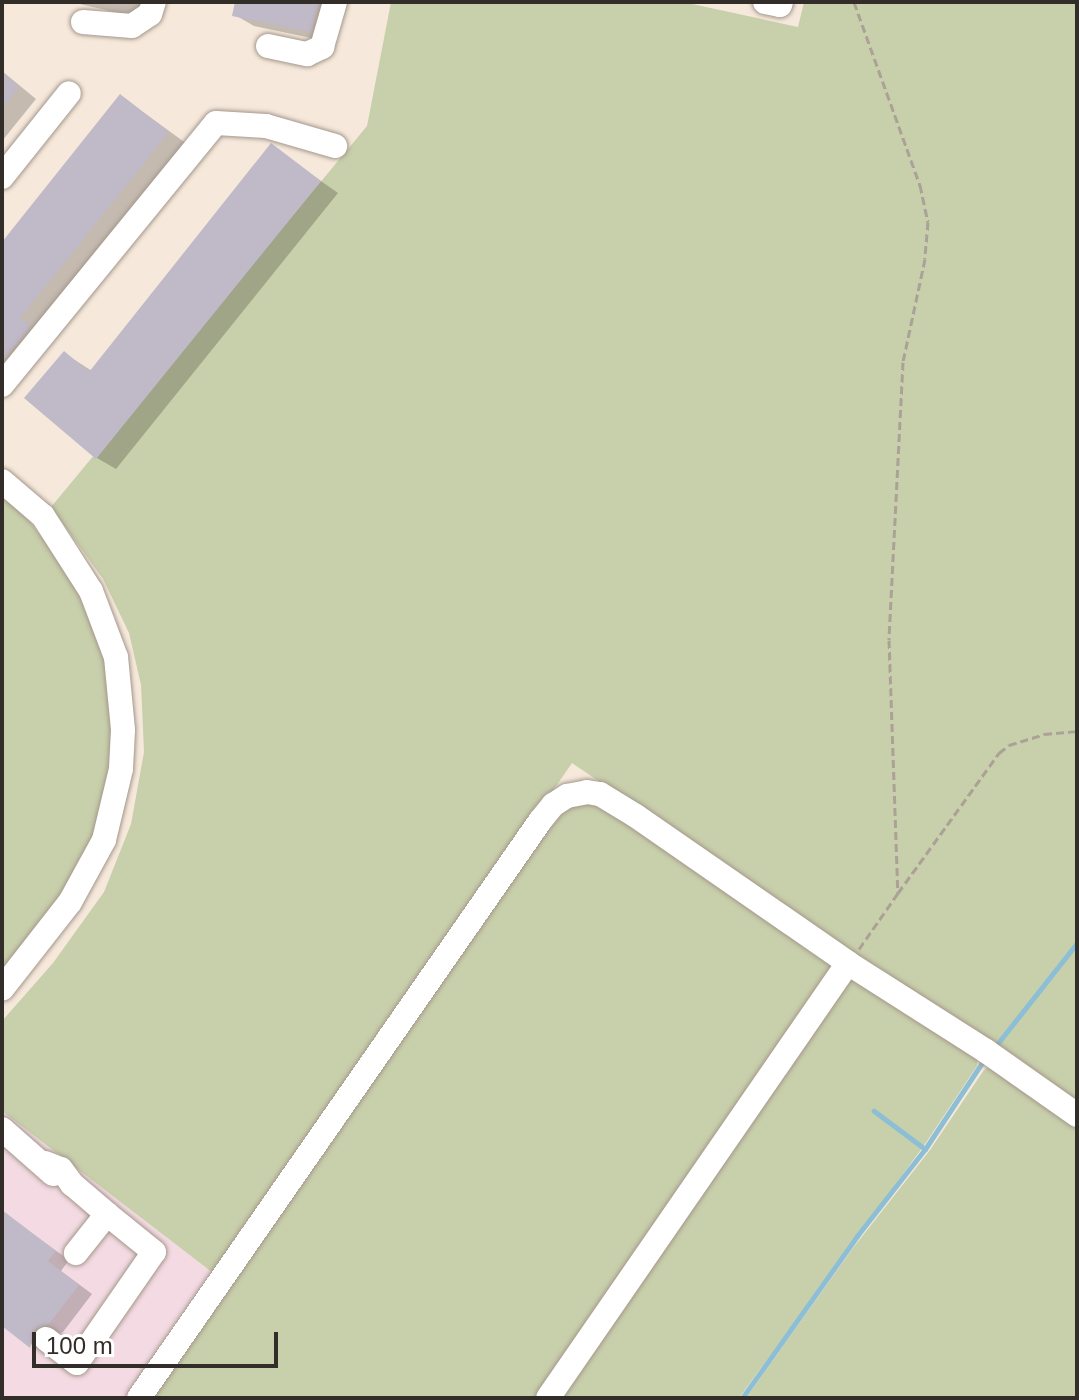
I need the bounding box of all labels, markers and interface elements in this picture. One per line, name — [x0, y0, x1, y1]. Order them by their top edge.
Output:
scale bar — [36, 1316, 282, 1366]
text: 100 m — [46, 1332, 113, 1359]

